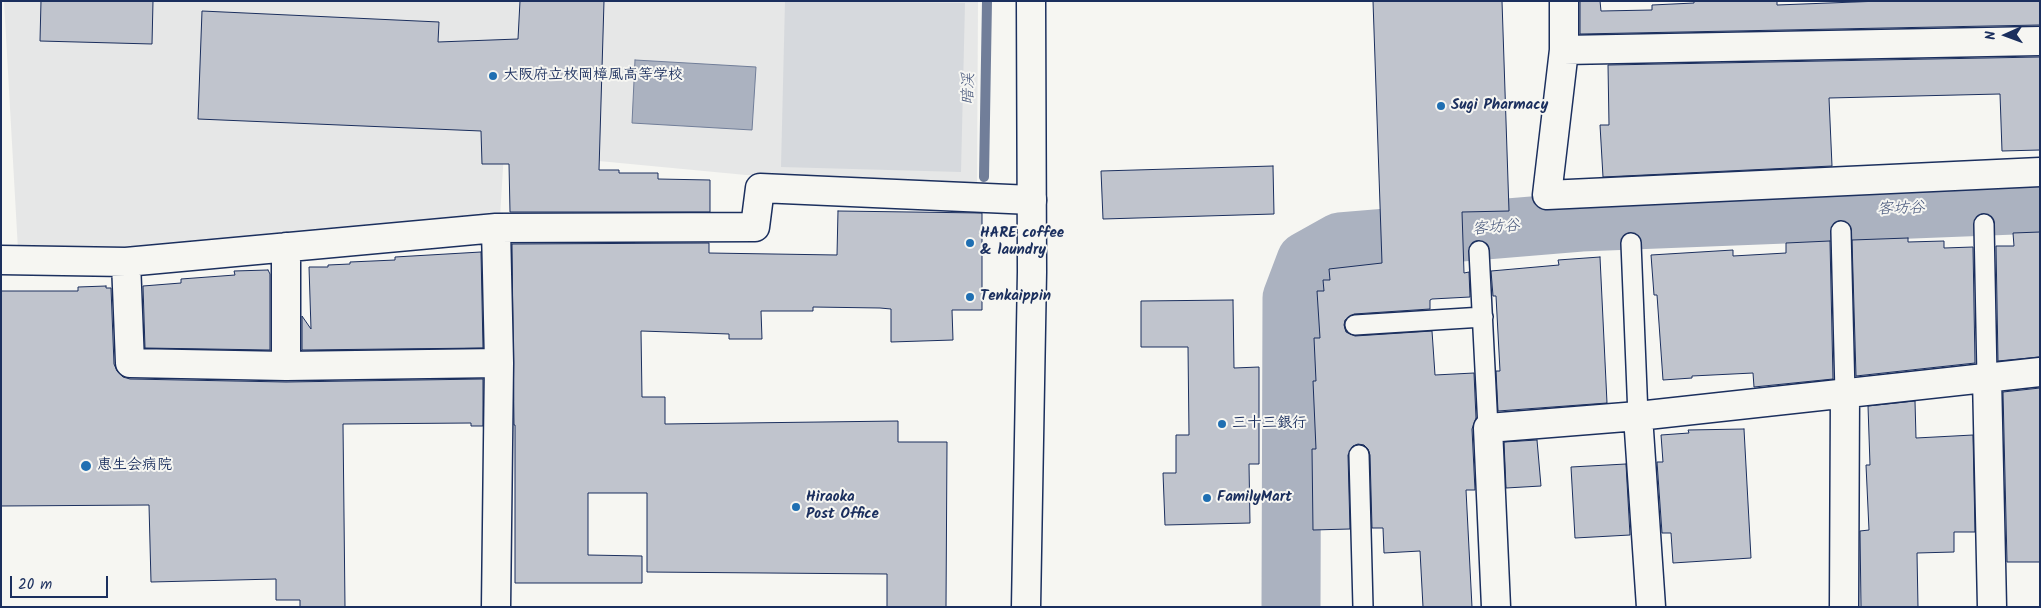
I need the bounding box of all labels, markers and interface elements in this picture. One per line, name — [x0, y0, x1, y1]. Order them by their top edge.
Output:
north arrow — [1981, 10, 2031, 60]
text: N — [1980, 31, 2002, 40]
place label: 大阪府立枚岡樟風高等学校 — [503, 67, 683, 85]
marker: 大阪府立枚岡樟風高等学校 — [487, 70, 499, 82]
water label: 暗渓 — [960, 73, 980, 105]
place label: Sugi Pharmacy — [1451, 97, 1548, 115]
marker: Sugi Pharmacy — [1435, 100, 1447, 112]
water label: 客坊谷 — [1877, 200, 1925, 220]
water label: 客坊谷 — [1471, 217, 1521, 241]
place label: HARE coffee & laundry — [980, 225, 1064, 260]
marker: HARE coffee & laundry — [964, 237, 976, 249]
place label: Tenkaippin — [980, 288, 1051, 306]
marker: Tenkaippin — [964, 291, 976, 303]
place label: 三十三銀行 — [1232, 415, 1307, 433]
marker: 三十三銀行 — [1216, 418, 1228, 430]
place label: 恵生会病院 — [97, 457, 172, 475]
marker: 恵生会病院 — [79, 459, 93, 473]
place label: Hiraoka Post Office — [806, 489, 879, 524]
place label: FamilyMart — [1217, 489, 1292, 507]
marker: FamilyMart — [1201, 492, 1213, 504]
marker: Hiraoka Post Office — [790, 501, 802, 513]
scale bar — [12, 566, 110, 598]
text: 20 m — [18, 573, 52, 597]

